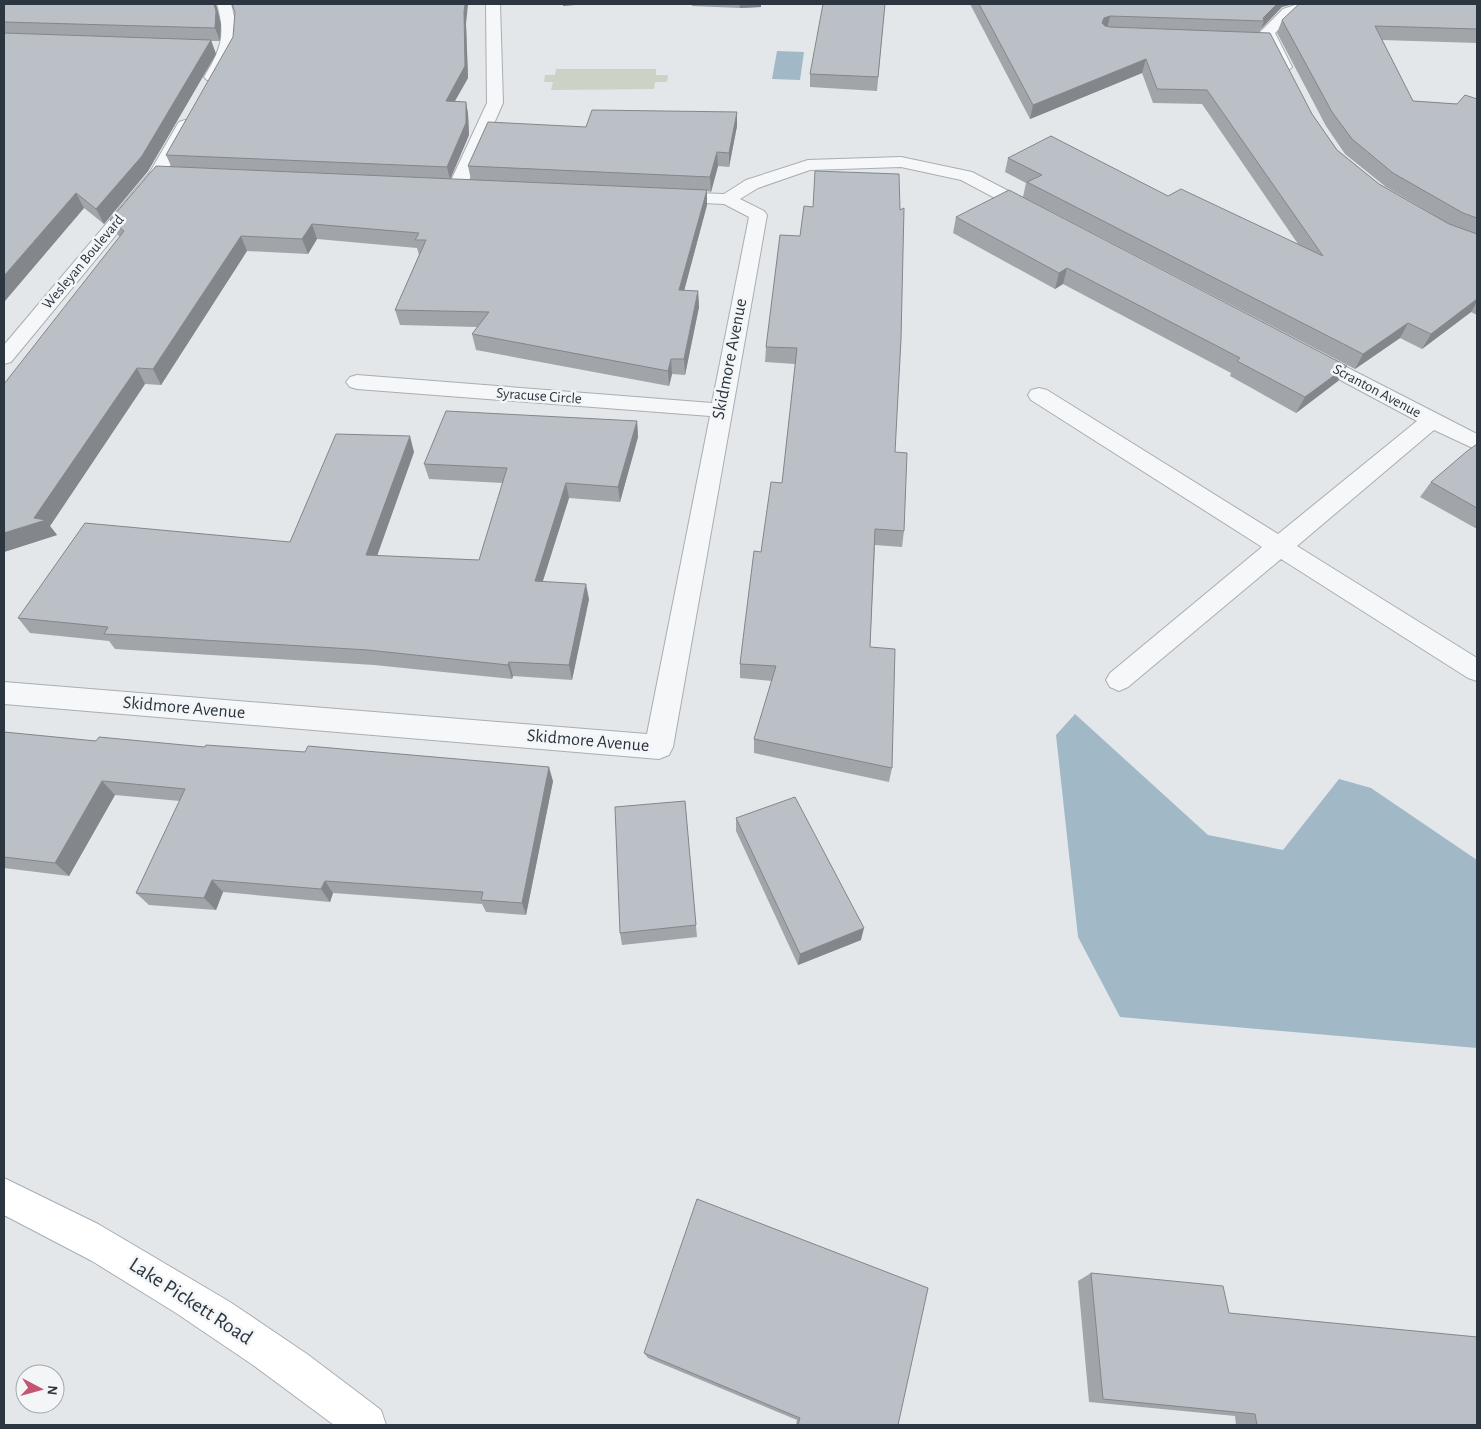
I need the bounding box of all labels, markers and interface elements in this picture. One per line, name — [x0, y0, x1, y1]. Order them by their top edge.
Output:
street label: Wesleyan Boulevard — [39, 212, 127, 312]
street label: Skidmore Avenue — [709, 297, 751, 421]
street label: Scranton Avenue — [1330, 362, 1424, 421]
street label: Syracuse Circle — [496, 386, 582, 406]
street label: Skidmore Avenue — [122, 694, 246, 722]
street label: Skidmore Avenue — [526, 727, 650, 755]
street label: Lake Pickett Road — [126, 1253, 257, 1349]
north arrow — [15, 1364, 65, 1414]
text: N — [44, 1385, 59, 1396]

